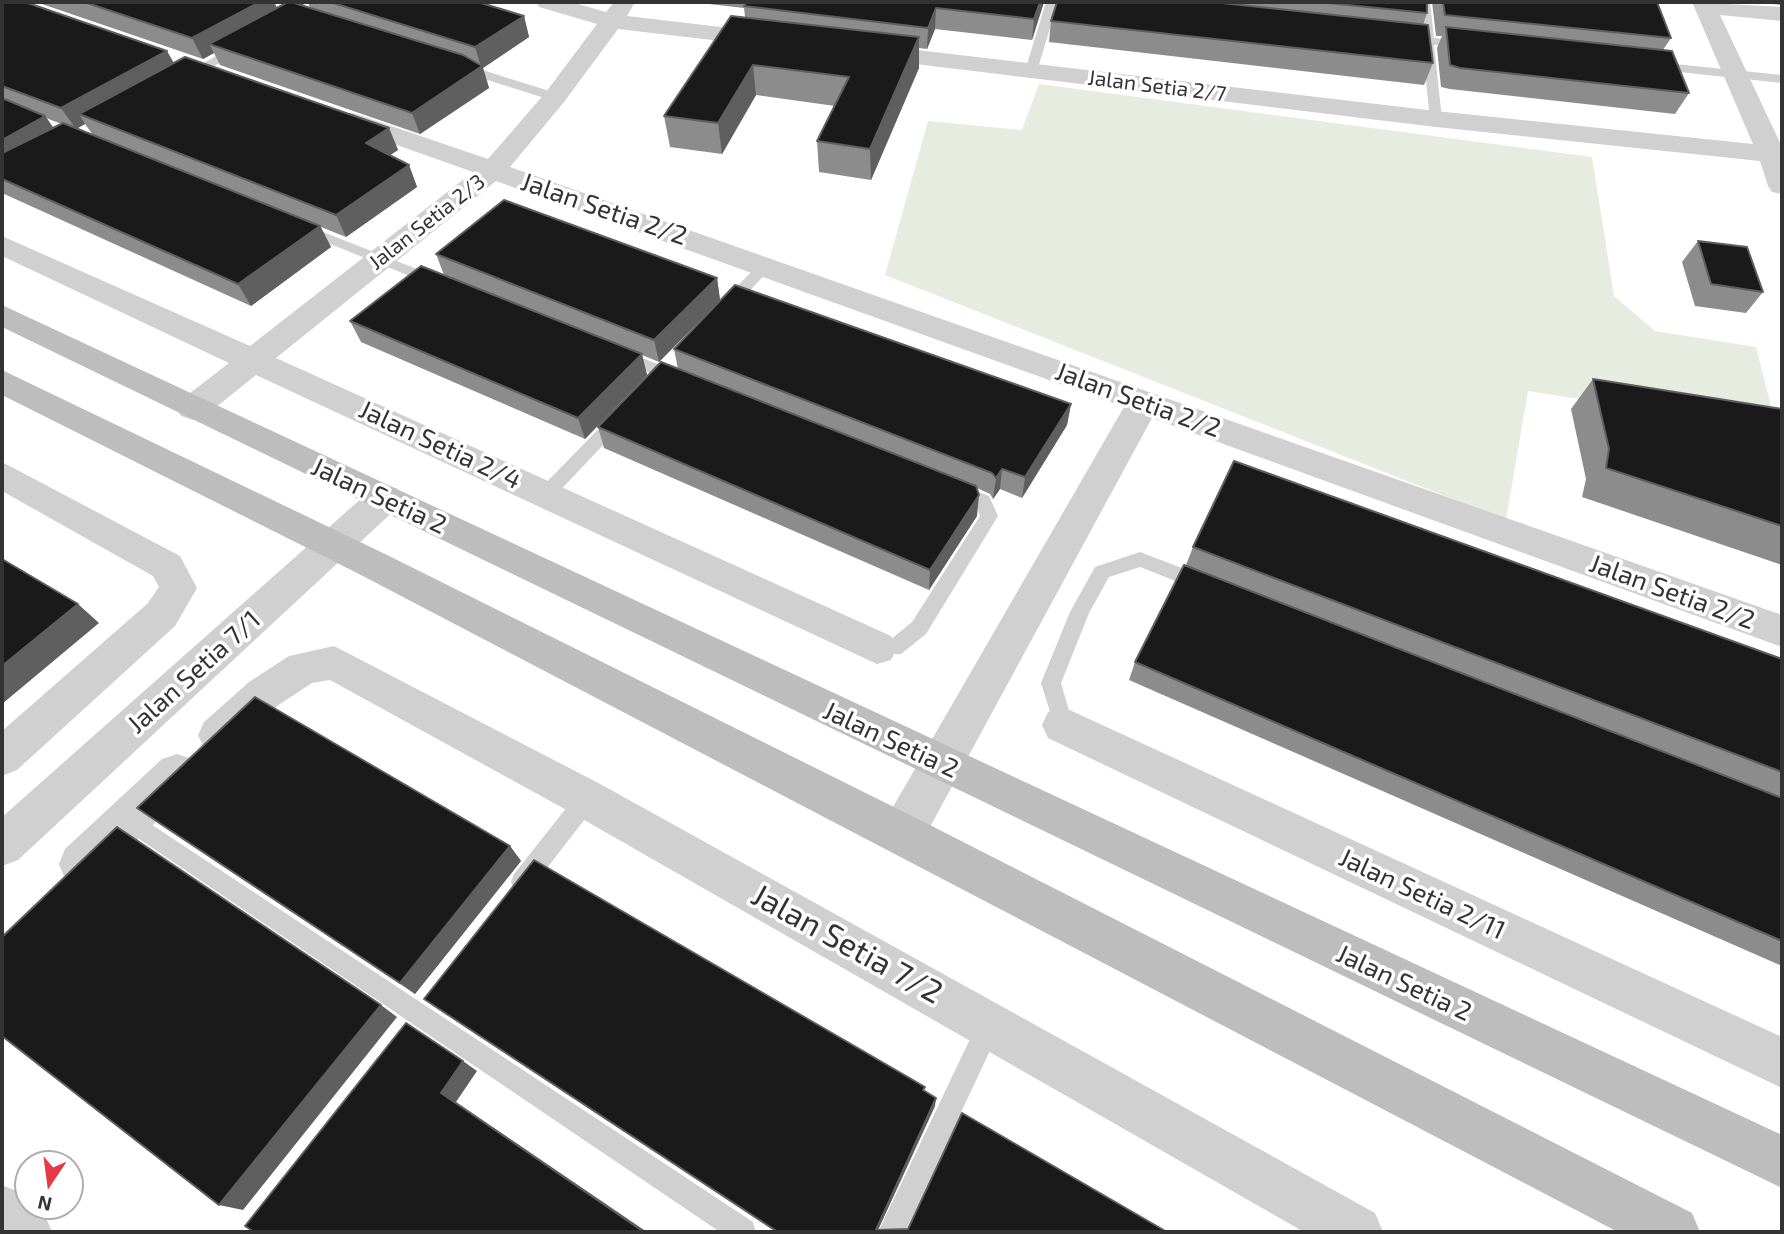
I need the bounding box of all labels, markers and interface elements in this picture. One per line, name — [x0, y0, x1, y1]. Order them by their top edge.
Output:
street label: Jalan Setia 2/7 — [1086, 65, 1228, 107]
street label: Jalan Setia 2/2 — [517, 166, 691, 252]
street label: Jalan Setia 2/3 — [364, 169, 490, 275]
street label: Jalan Setia 2/2 — [1051, 356, 1225, 444]
street label: Jalan Setia 2/4 — [354, 394, 526, 496]
street label: Jalan Setia 2 — [306, 451, 452, 541]
street label: Jalan Setia 2/2 — [1585, 548, 1759, 636]
street label: Jalan Setia 7/1 — [121, 604, 267, 740]
street label: Jalan Setia 2 — [818, 695, 964, 785]
street label: Jalan Setia 2/11 — [1334, 842, 1510, 946]
street label: Jalan Setia 7/2 — [745, 876, 949, 1012]
street label: Jalan Setia 2 — [1331, 938, 1477, 1028]
north arrow — [14, 1150, 84, 1220]
text: N — [35, 1191, 54, 1217]

